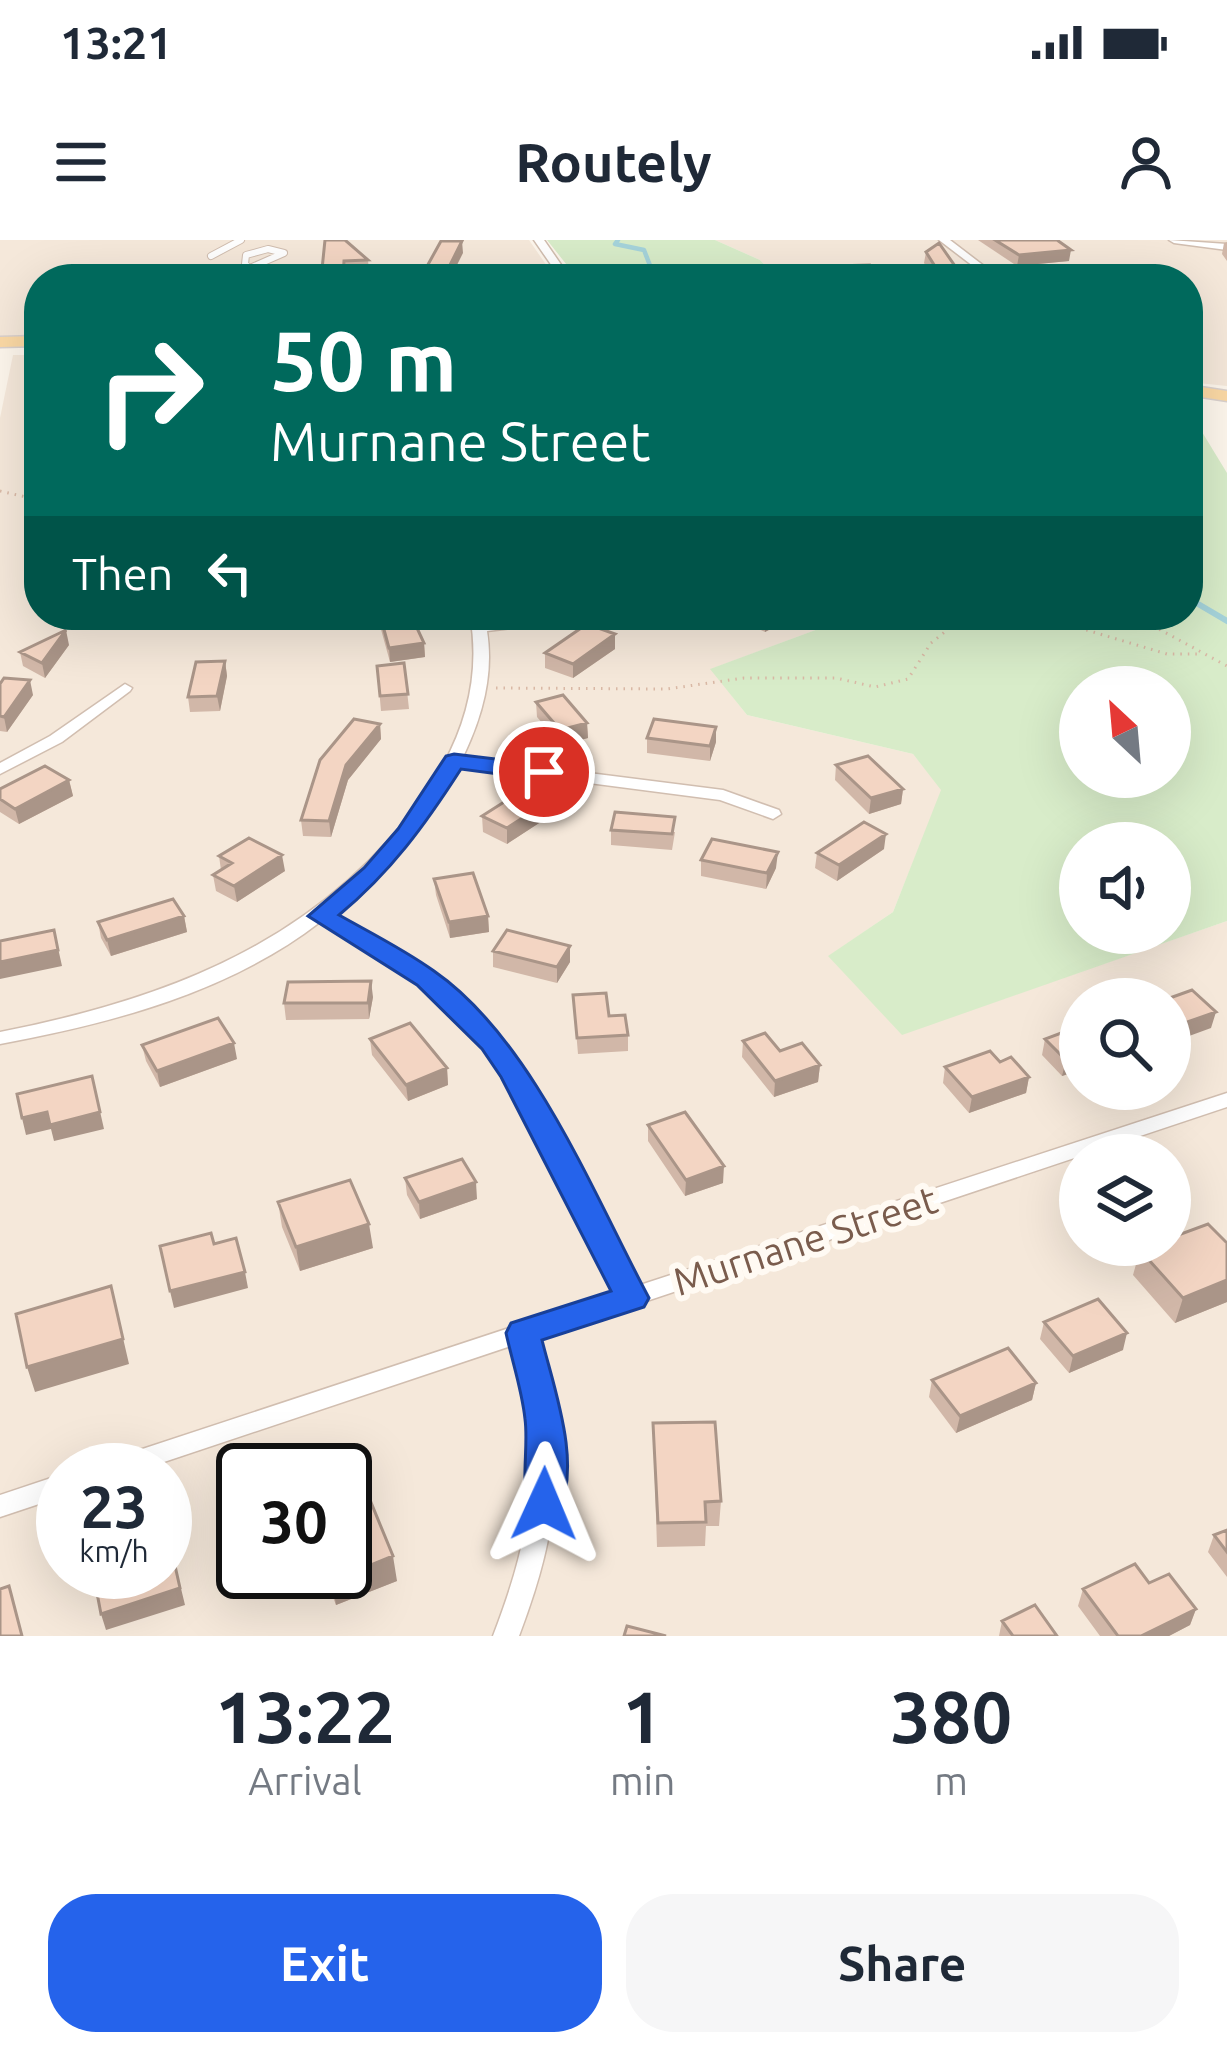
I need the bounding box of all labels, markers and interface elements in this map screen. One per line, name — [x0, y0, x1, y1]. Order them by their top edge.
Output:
text: 13:21 — [60, 17, 173, 68]
icon: menu — [48, 129, 114, 195]
icon: person — [1113, 129, 1179, 195]
text: Routely — [515, 132, 712, 192]
icon: right — [72, 312, 228, 468]
text: 50 m — [270, 313, 457, 407]
text: Murnane Street — [270, 411, 651, 471]
icon: left — [197, 540, 263, 606]
text: Then — [72, 548, 173, 599]
north arrow — [1059, 666, 1191, 798]
map controls — [1059, 666, 1191, 1266]
pin — [493, 721, 595, 823]
icon: arrive — [511, 739, 577, 805]
button: sound — [1059, 822, 1191, 954]
button: search — [1059, 978, 1191, 1110]
button: layers — [1059, 1134, 1191, 1266]
street label: Murnane Street — [668, 1177, 942, 1303]
position arrow — [481, 1441, 607, 1567]
speed limit sign: 30 — [216, 1443, 372, 1599]
text: 23 — [80, 1472, 148, 1539]
text: km/h — [79, 1534, 149, 1568]
text: 13:22 — [215, 1676, 395, 1757]
text: 1 — [622, 1676, 663, 1757]
text: 380 — [890, 1676, 1012, 1757]
text: Arrival — [248, 1759, 362, 1802]
text: min — [610, 1759, 675, 1802]
text: m — [934, 1759, 968, 1802]
button: Exit — [48, 1894, 602, 2032]
button: Share — [626, 1894, 1179, 2032]

